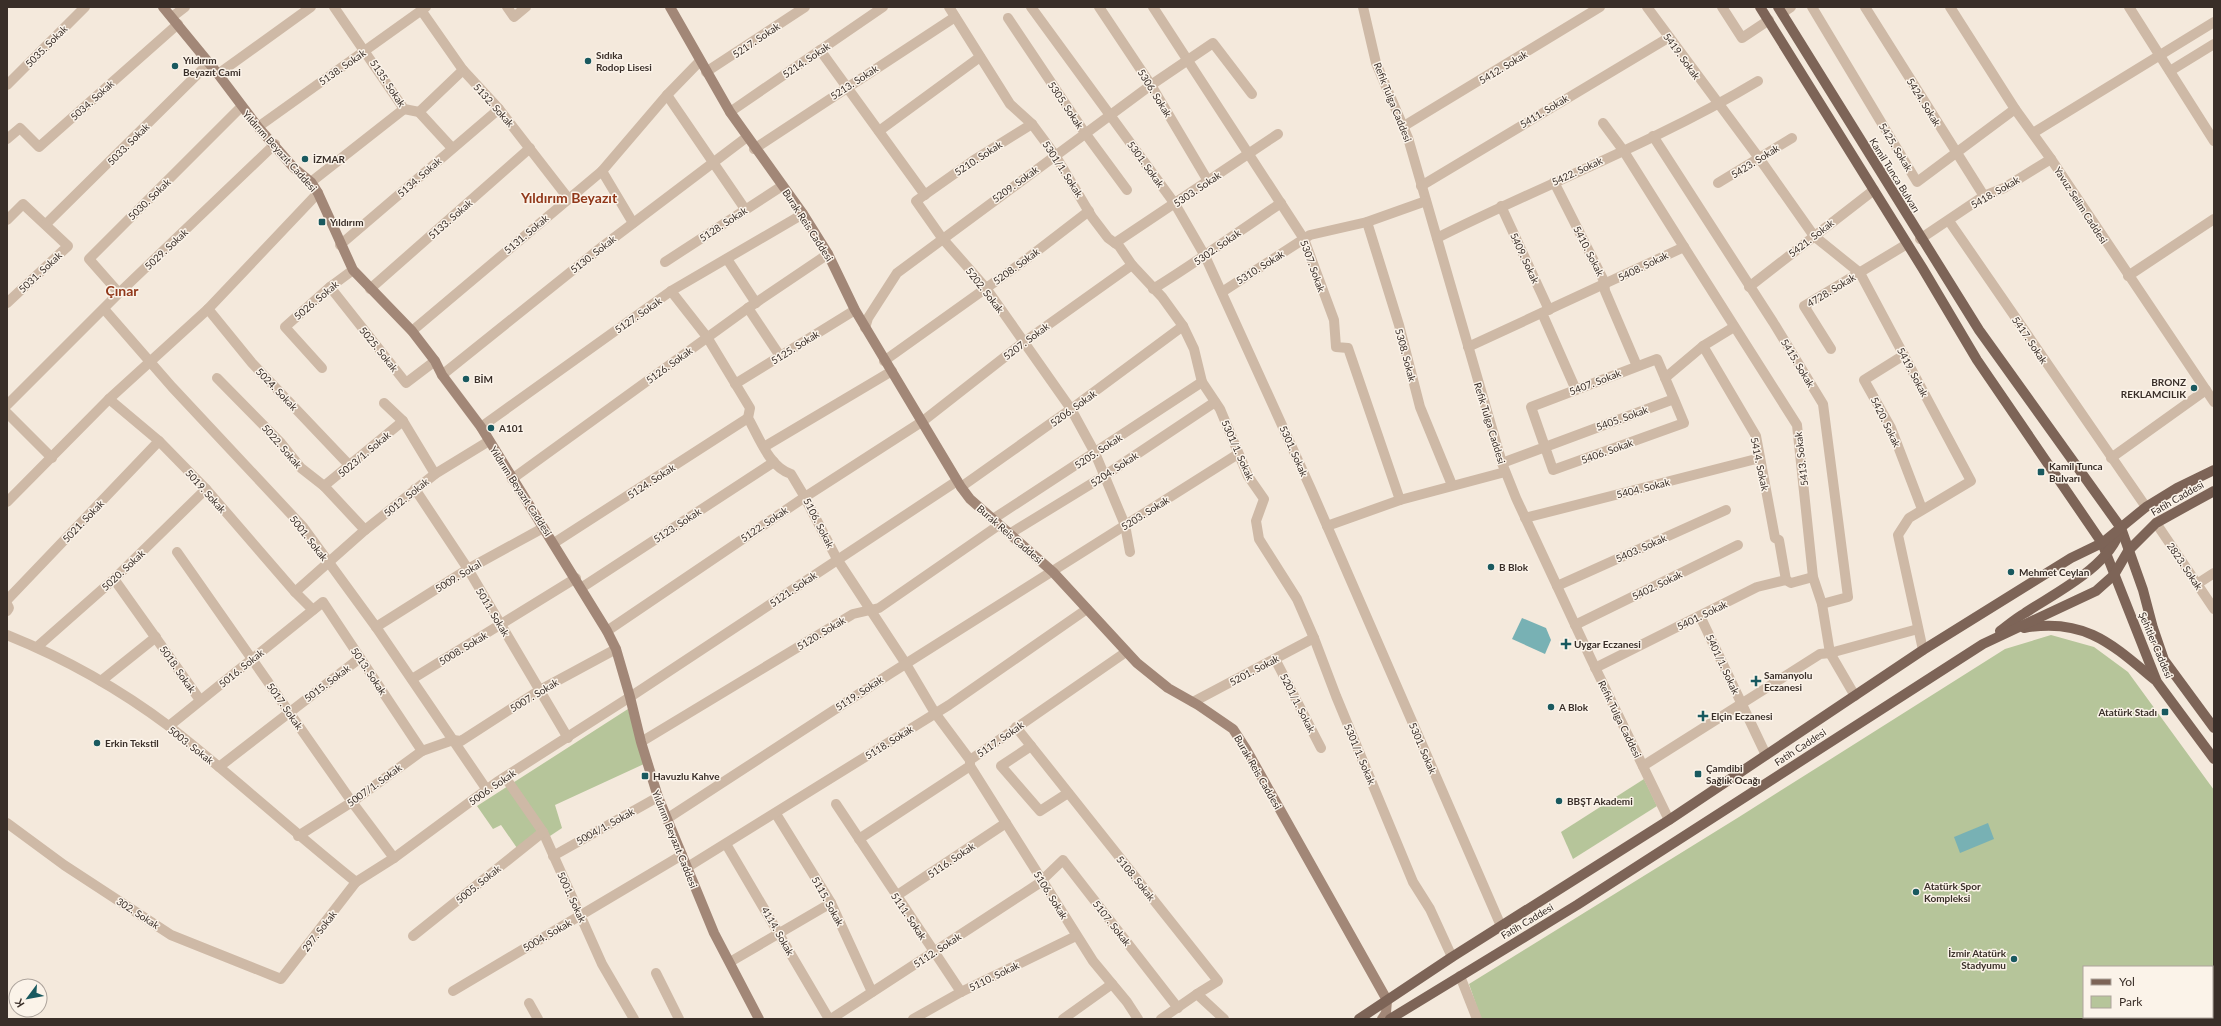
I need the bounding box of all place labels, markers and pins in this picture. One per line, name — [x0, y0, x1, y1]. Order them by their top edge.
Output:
place label: Sıdıka Rodop Lisesi — [596, 49, 652, 73]
place label: Yıldırım Beyazıt Cami — [182, 54, 241, 78]
marker: Sıdıka Rodop Lisesi — [583, 56, 593, 66]
marker: Yıldırım Beyazıt Cami — [170, 61, 180, 71]
place label: İZMAR — [313, 153, 345, 165]
marker: İZMAR — [300, 154, 310, 164]
place label: Yıldırım — [329, 216, 364, 228]
marker: Yıldırım — [317, 217, 327, 227]
place label: BİM — [474, 373, 493, 385]
marker: BİM — [461, 374, 471, 384]
place label: BRONZ REKLAMCILIK — [2121, 376, 2186, 400]
marker: BRONZ REKLAMCILIK — [2189, 383, 2199, 393]
place label: A101 — [498, 422, 524, 434]
marker: A101 — [486, 423, 496, 433]
place label: Kamil Tunca Bulvarı — [2049, 460, 2103, 484]
marker: Kamil Tunca Bulvarı — [2036, 467, 2046, 477]
place label: B Blok — [1499, 561, 1529, 573]
marker: B Blok — [1486, 562, 1496, 572]
place label: Mehmet Ceylan — [2019, 566, 2090, 578]
marker: Mehmet Ceylan — [2006, 567, 2016, 577]
place label: Uygar Eczanesi — [1574, 638, 1641, 650]
marker: Uygar Eczanesi — [1561, 639, 1571, 649]
place label: Samanyolu Eczanesi — [1764, 669, 1813, 693]
marker: Samanyolu Eczanesi — [1751, 676, 1761, 686]
place label: A Blok — [1558, 701, 1589, 713]
marker: A Blok — [1546, 702, 1556, 712]
place label: Atatürk Stadı — [2097, 706, 2157, 718]
marker: Atatürk Stadı — [2160, 707, 2170, 717]
place label: Elçin Eczanesi — [1711, 710, 1773, 722]
marker: Elçin Eczanesi — [1698, 711, 1708, 721]
place label: Erkin Tekstil — [105, 737, 159, 749]
marker: Erkin Tekstil — [92, 738, 102, 748]
place label: Çamdibi Sağlık Ocağı — [1706, 762, 1760, 786]
marker: Çamdibi Sağlık Ocağı — [1693, 769, 1703, 779]
place label: Havuzlu Kahve — [653, 770, 720, 782]
marker: Havuzlu Kahve — [640, 771, 650, 781]
place label: BBŞT Akademi — [1567, 795, 1633, 807]
marker: BBŞT Akademi — [1554, 796, 1564, 806]
place label: Atatürk Spor Kompleksi — [1923, 880, 1981, 904]
marker: Atatürk Spor Kompleksi — [1911, 887, 1921, 897]
place label: İzmir Atatürk Stadyumu — [1948, 947, 2007, 971]
marker: İzmir Atatürk Stadyumu — [2009, 954, 2019, 964]

